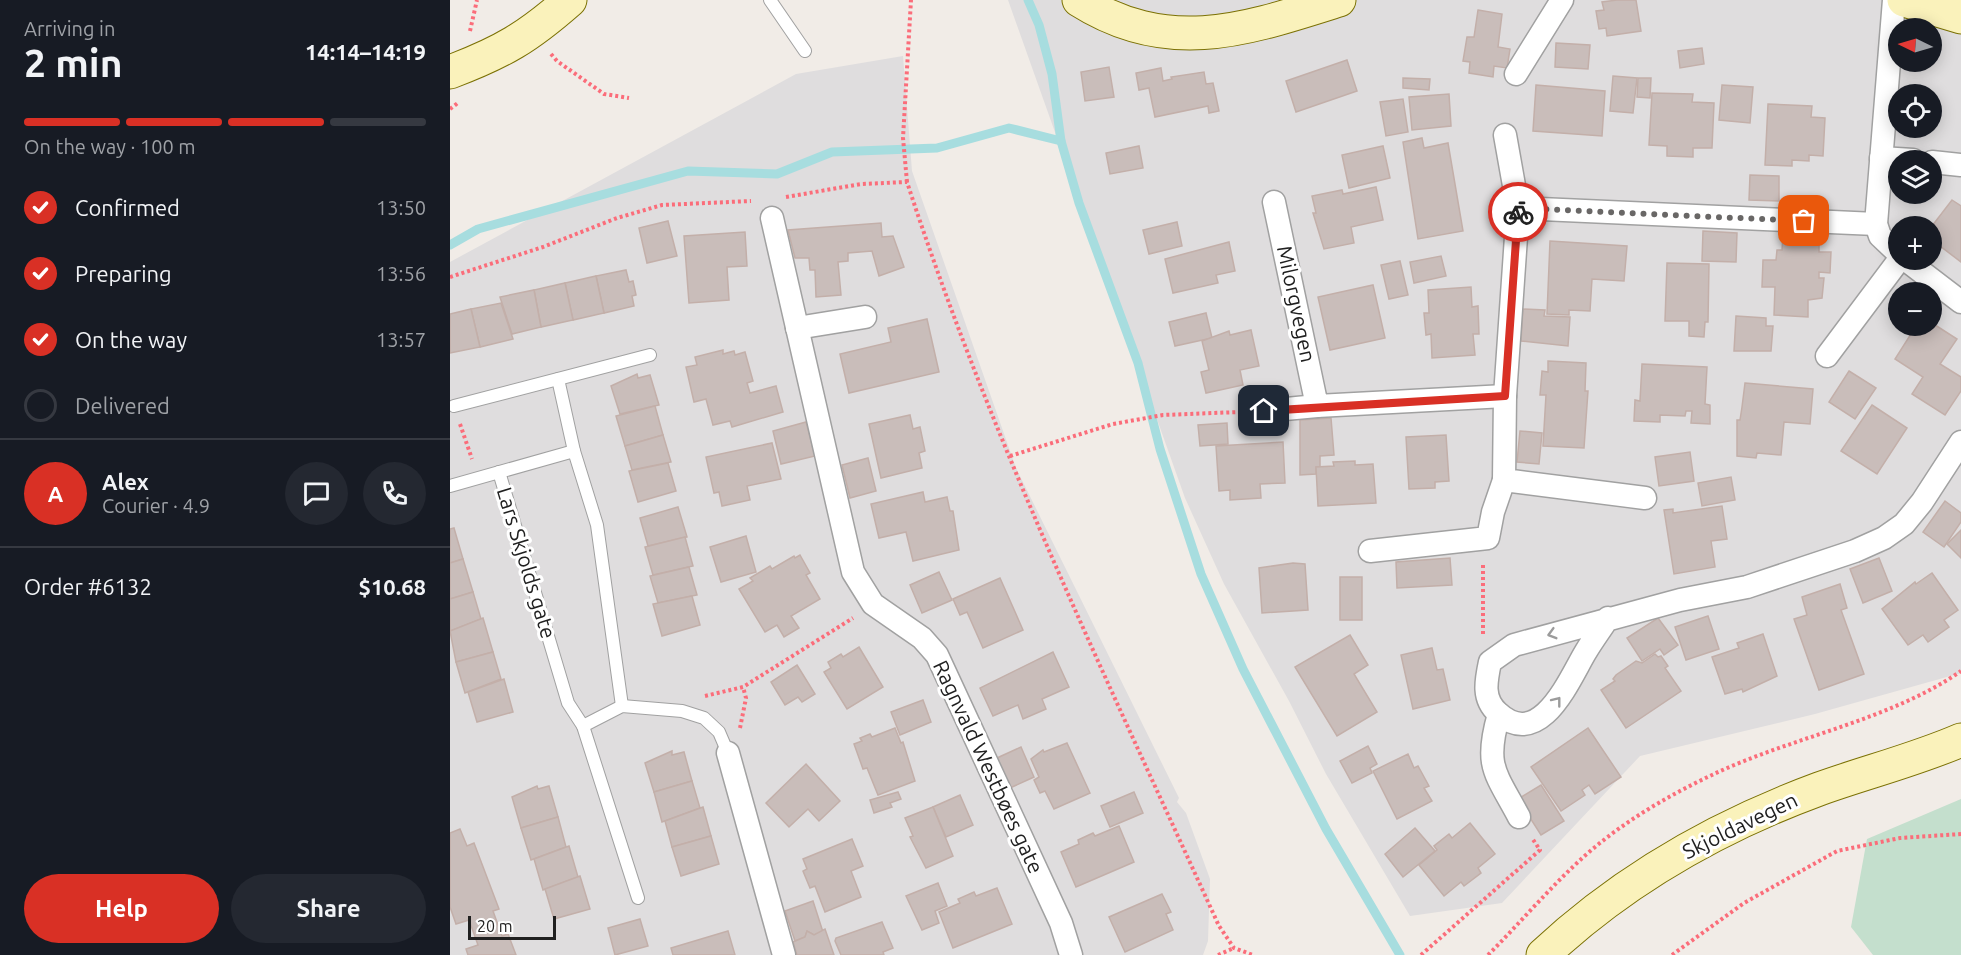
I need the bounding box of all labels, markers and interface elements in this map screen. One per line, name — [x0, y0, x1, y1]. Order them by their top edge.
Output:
text: Arriving in — [24, 17, 115, 40]
north arrow — [1888, 18, 1942, 72]
map controls — [1888, 18, 1942, 336]
text: 14:14–14:19 — [305, 39, 426, 64]
text: 2 min — [24, 41, 123, 84]
button: locate — [1888, 84, 1942, 138]
text: On the way · 100 m — [24, 135, 196, 158]
button: layers — [1888, 150, 1942, 204]
courier — [1488, 182, 1548, 242]
icon: check — [24, 191, 57, 224]
text: Confirmed — [75, 195, 180, 220]
pin — [1778, 195, 1829, 246]
text: 13:50 — [376, 196, 426, 219]
icon: bike — [1502, 196, 1535, 229]
icon: bag — [1787, 204, 1820, 237]
button: + — [1888, 216, 1942, 270]
street label: Milorgvegen — [1273, 243, 1321, 364]
icon: check — [24, 257, 57, 290]
text: Preparing — [75, 261, 172, 286]
text: 13:56 — [376, 262, 426, 285]
button: − — [1888, 282, 1942, 336]
icon: check — [24, 323, 57, 356]
text: On the way — [75, 327, 187, 352]
text: 13:57 — [376, 328, 426, 351]
pin — [1238, 385, 1289, 436]
text: Delivered — [75, 393, 170, 418]
icon: home — [1247, 394, 1280, 427]
button: chat — [285, 462, 348, 525]
button: phone — [363, 462, 426, 525]
text: Alex — [102, 469, 149, 494]
text: A — [48, 481, 63, 506]
street label: Lars Skjolds gate — [493, 484, 561, 641]
text: Courier · 4.9 — [102, 494, 210, 517]
text: Order #6132 — [24, 574, 152, 599]
text: $10.68 — [359, 574, 426, 599]
one-way arrow — [1547, 627, 1558, 639]
street label: Ragnvald Westbøes gate — [929, 656, 1049, 877]
one-way arrow — [1549, 697, 1560, 708]
street label: Skjoldavegen — [1678, 787, 1801, 863]
button: Help — [24, 874, 219, 943]
button: Share — [231, 874, 426, 943]
scale bar — [468, 913, 556, 940]
text: 20 m — [477, 917, 513, 935]

